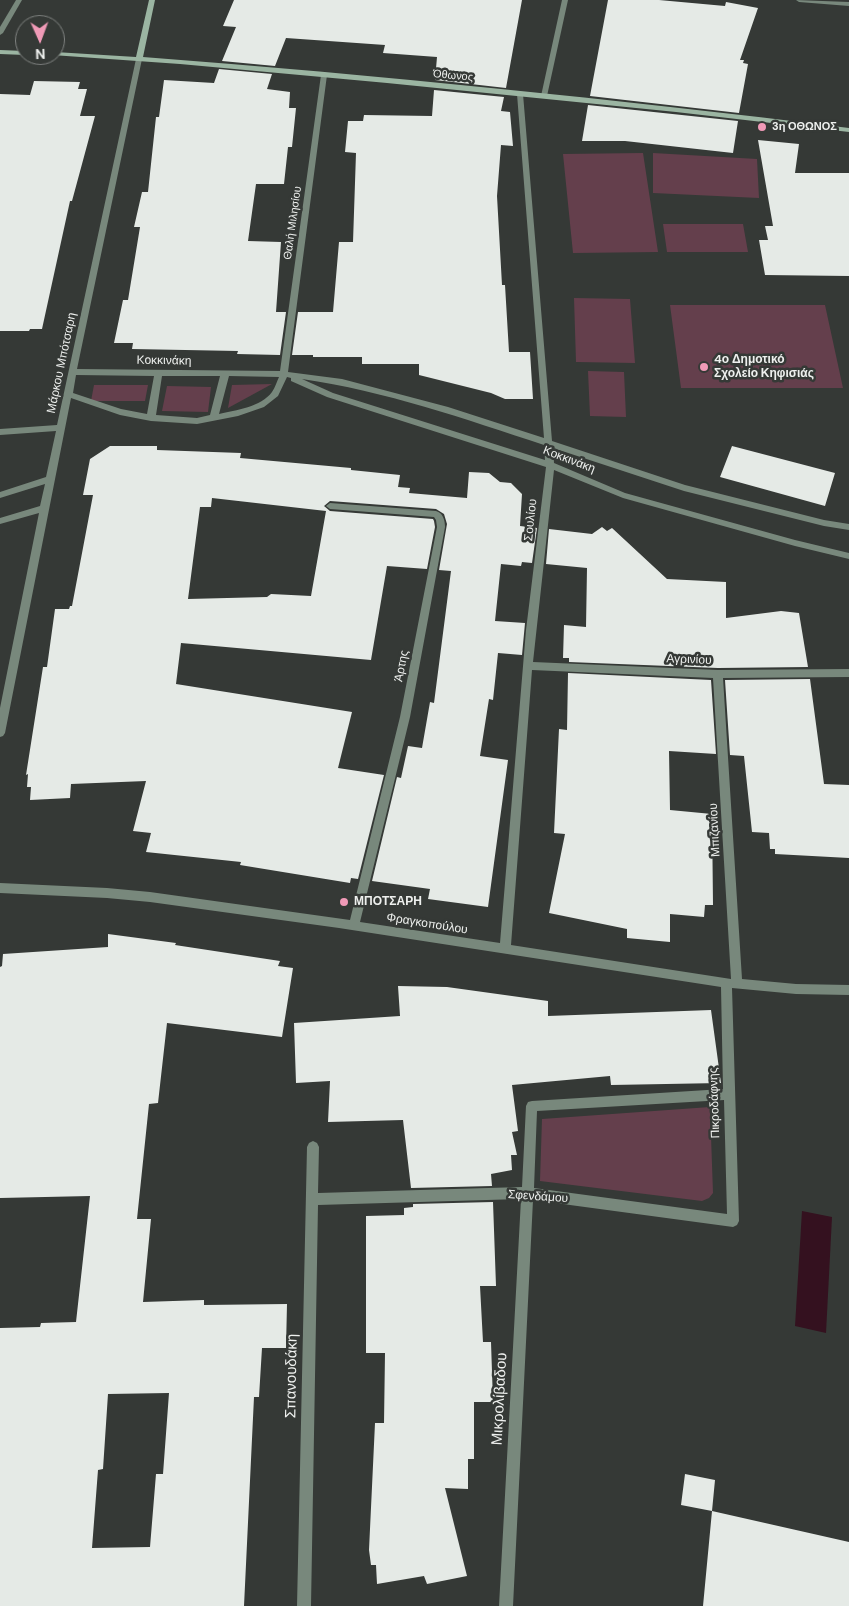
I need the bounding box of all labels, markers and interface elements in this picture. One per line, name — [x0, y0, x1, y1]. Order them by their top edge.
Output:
north arrow — [15, 15, 65, 65]
text: N — [35, 45, 46, 63]
street label: Όθωνος — [432, 68, 474, 84]
place label: 3η ΟΘΩΝΟΣ — [772, 120, 837, 134]
marker: 3η ΟΘΩΝΟΣ — [756, 121, 768, 133]
street label: Θαλή Μιλησίου — [281, 185, 305, 261]
street label: Μάρκου Μπότσαρη — [44, 311, 80, 415]
street label: Κοκκινάκη — [136, 353, 192, 369]
place label: 4ο Δημοτικό Σχολείο Κηφισιάς — [714, 353, 814, 381]
marker: 4ο Δημοτικό Σχολείο Κηφισιάς — [698, 361, 710, 373]
street label: Κοκκινάκη — [541, 443, 597, 477]
street label: Σουλίου — [522, 498, 540, 542]
street label: Άρτης — [392, 649, 412, 683]
street label: Αγρινίου — [666, 652, 712, 668]
street label: Μπιζανίου — [706, 803, 724, 857]
place label: ΜΠΟΤΣΑΡΗ — [354, 895, 422, 909]
marker: ΜΠΟΤΣΑΡΗ — [338, 896, 350, 908]
street label: Φραγκοπούλου — [385, 910, 469, 938]
street label: Πικροδάφνης — [707, 1067, 723, 1139]
street label: Σφενδάμου — [507, 1188, 569, 1206]
street label: Σπανουδάκη — [282, 1334, 302, 1418]
street label: Μικρολίβαδου — [489, 1352, 511, 1446]

